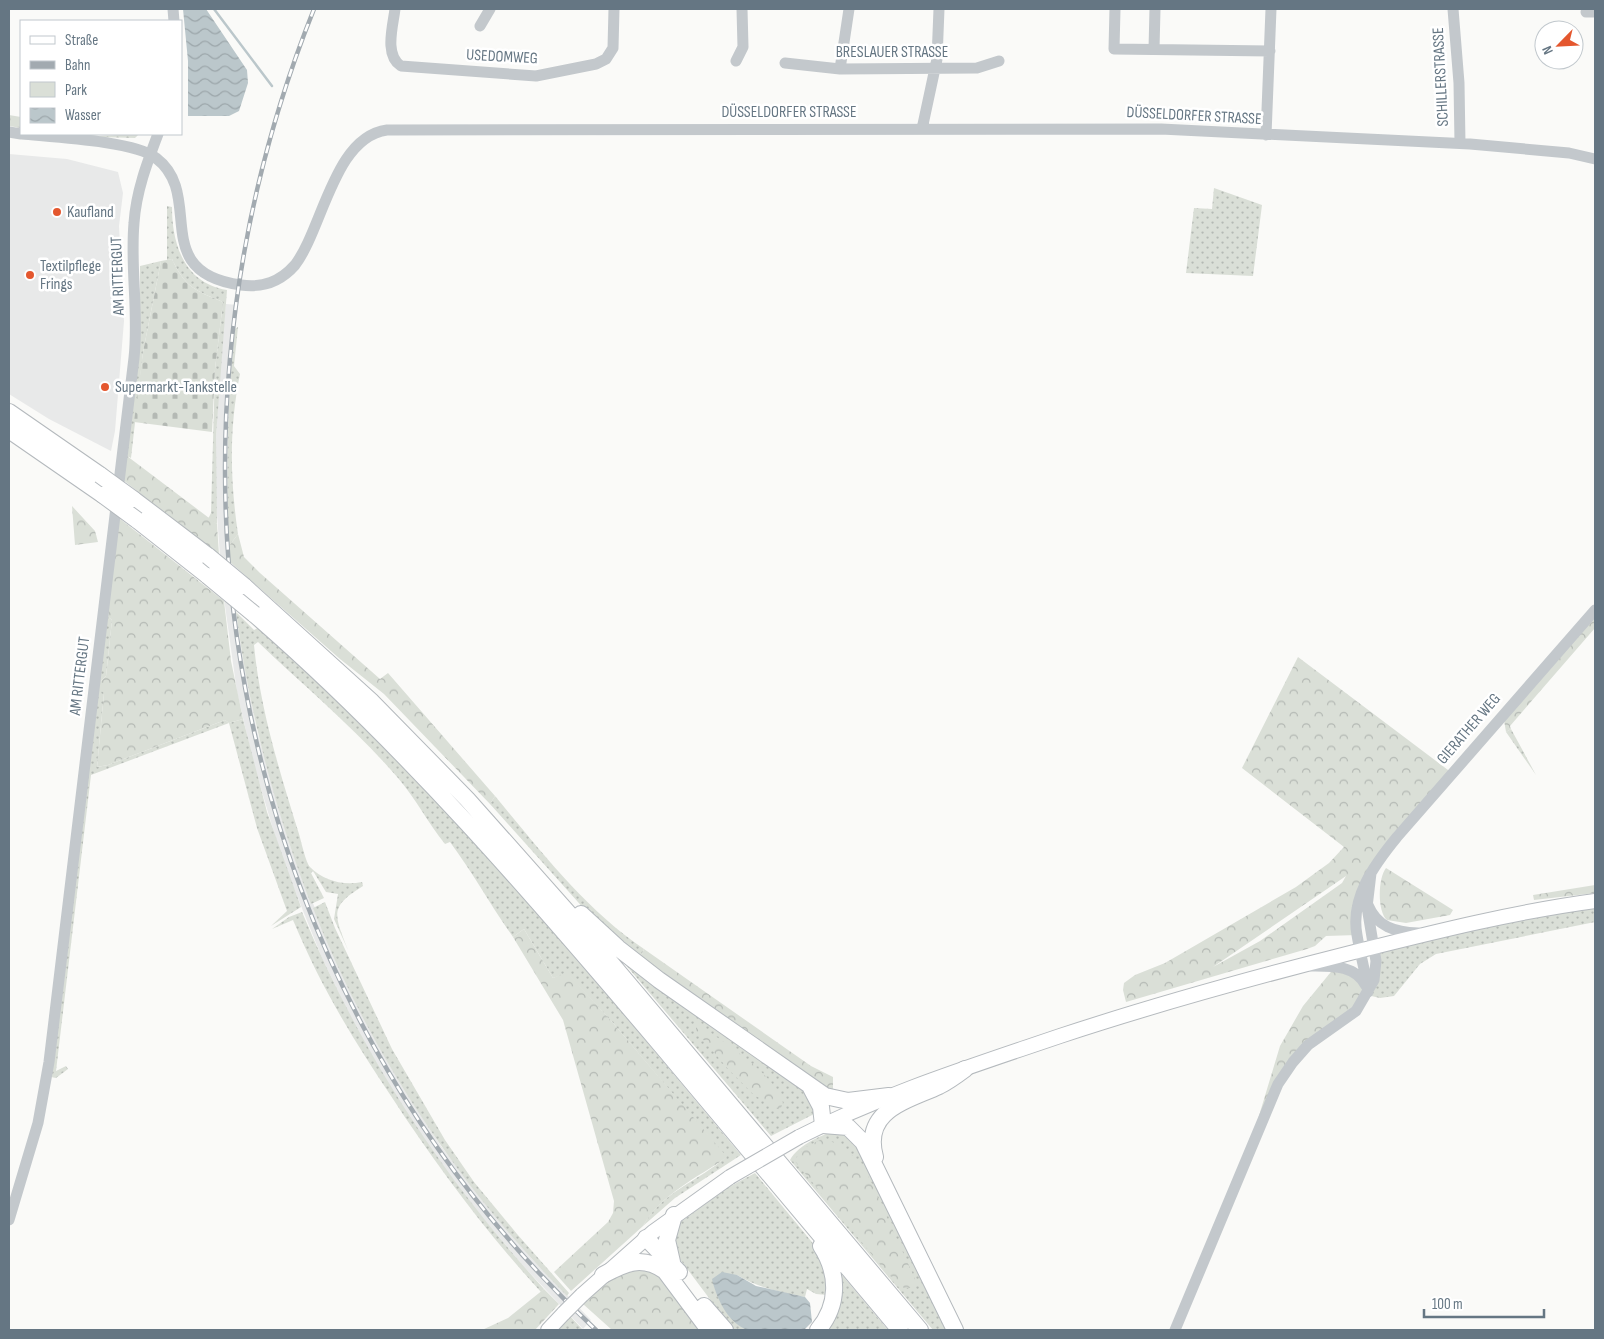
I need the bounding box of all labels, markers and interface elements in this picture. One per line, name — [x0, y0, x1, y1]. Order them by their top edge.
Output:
legend — [20, 20, 182, 135]
north arrow — [1534, 20, 1584, 70]
street label: SCHILLERSTRASSE — [1429, 27, 1453, 127]
text: Straße — [65, 31, 98, 50]
street label: BRESLAUER STRASSE — [836, 43, 948, 62]
text: N — [1538, 43, 1557, 57]
street label: USEDOMWEG — [466, 46, 538, 68]
text: Bahn — [65, 56, 90, 75]
text: Park — [65, 81, 87, 100]
street label: DÜSSELDORFER STRASSE — [721, 103, 857, 122]
street label: DÜSSELDORFER STRASSE — [1126, 103, 1262, 129]
text: Wasser — [65, 106, 102, 125]
place label: Kaufland — [67, 203, 114, 222]
marker: Kaufland — [51, 206, 63, 218]
street label: AM RITTERGUT — [107, 236, 129, 317]
place label: Textilpflege Frings — [40, 257, 101, 294]
marker: Textilpflege Frings — [24, 269, 36, 281]
place label: Supermarkt-Tankstelle — [115, 378, 237, 397]
marker: Supermarkt-Tankstelle — [99, 381, 111, 393]
street label: AM RITTERGUT — [66, 635, 94, 717]
street label: GIERATHER WEG — [1433, 690, 1505, 768]
scale bar — [1424, 1286, 1544, 1318]
text: 100 m — [1432, 1295, 1463, 1314]

